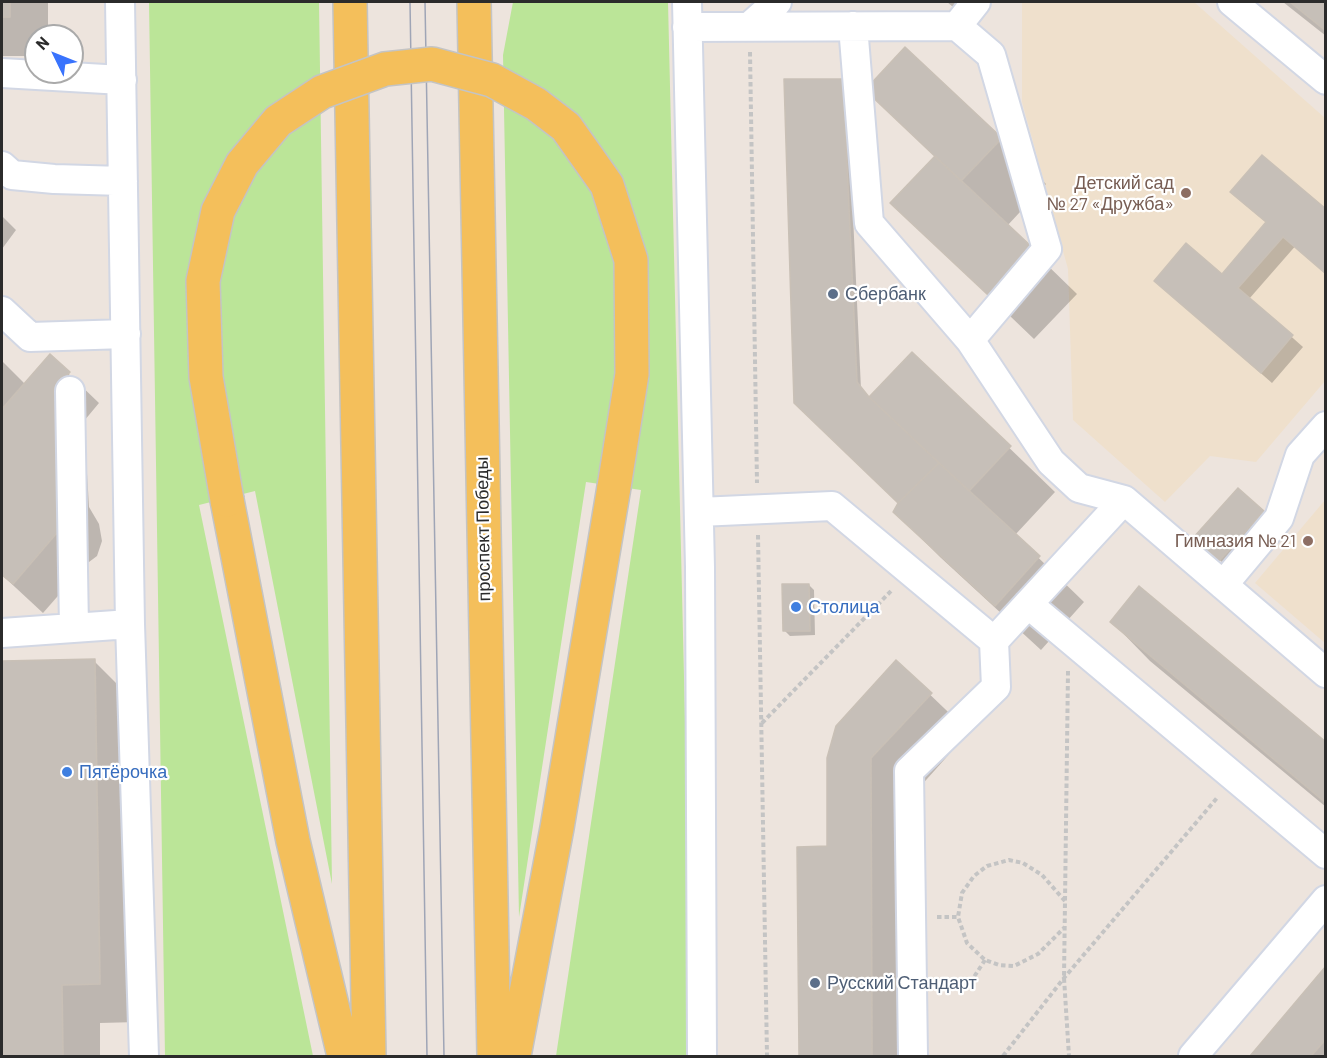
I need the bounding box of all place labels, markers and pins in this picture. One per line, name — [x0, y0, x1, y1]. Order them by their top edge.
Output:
place label: Детский сад № 27 «Дружба» — [1047, 172, 1174, 214]
marker: Детский сад № 27 «Дружба» — [1179, 186, 1193, 200]
place label: Сбербанк — [845, 283, 926, 305]
marker: Сбербанк — [826, 287, 840, 301]
place label: Гимназия № 21 — [1175, 530, 1296, 552]
marker: Гимназия № 21 — [1301, 534, 1315, 548]
place label: Столица — [808, 596, 880, 618]
marker: Столица — [789, 600, 803, 614]
place label: Пятёрочка — [79, 761, 167, 783]
marker: Пятёрочка — [60, 765, 74, 779]
place label: Русский Стандарт — [827, 972, 977, 994]
marker: Русский Стандарт — [808, 976, 822, 990]

